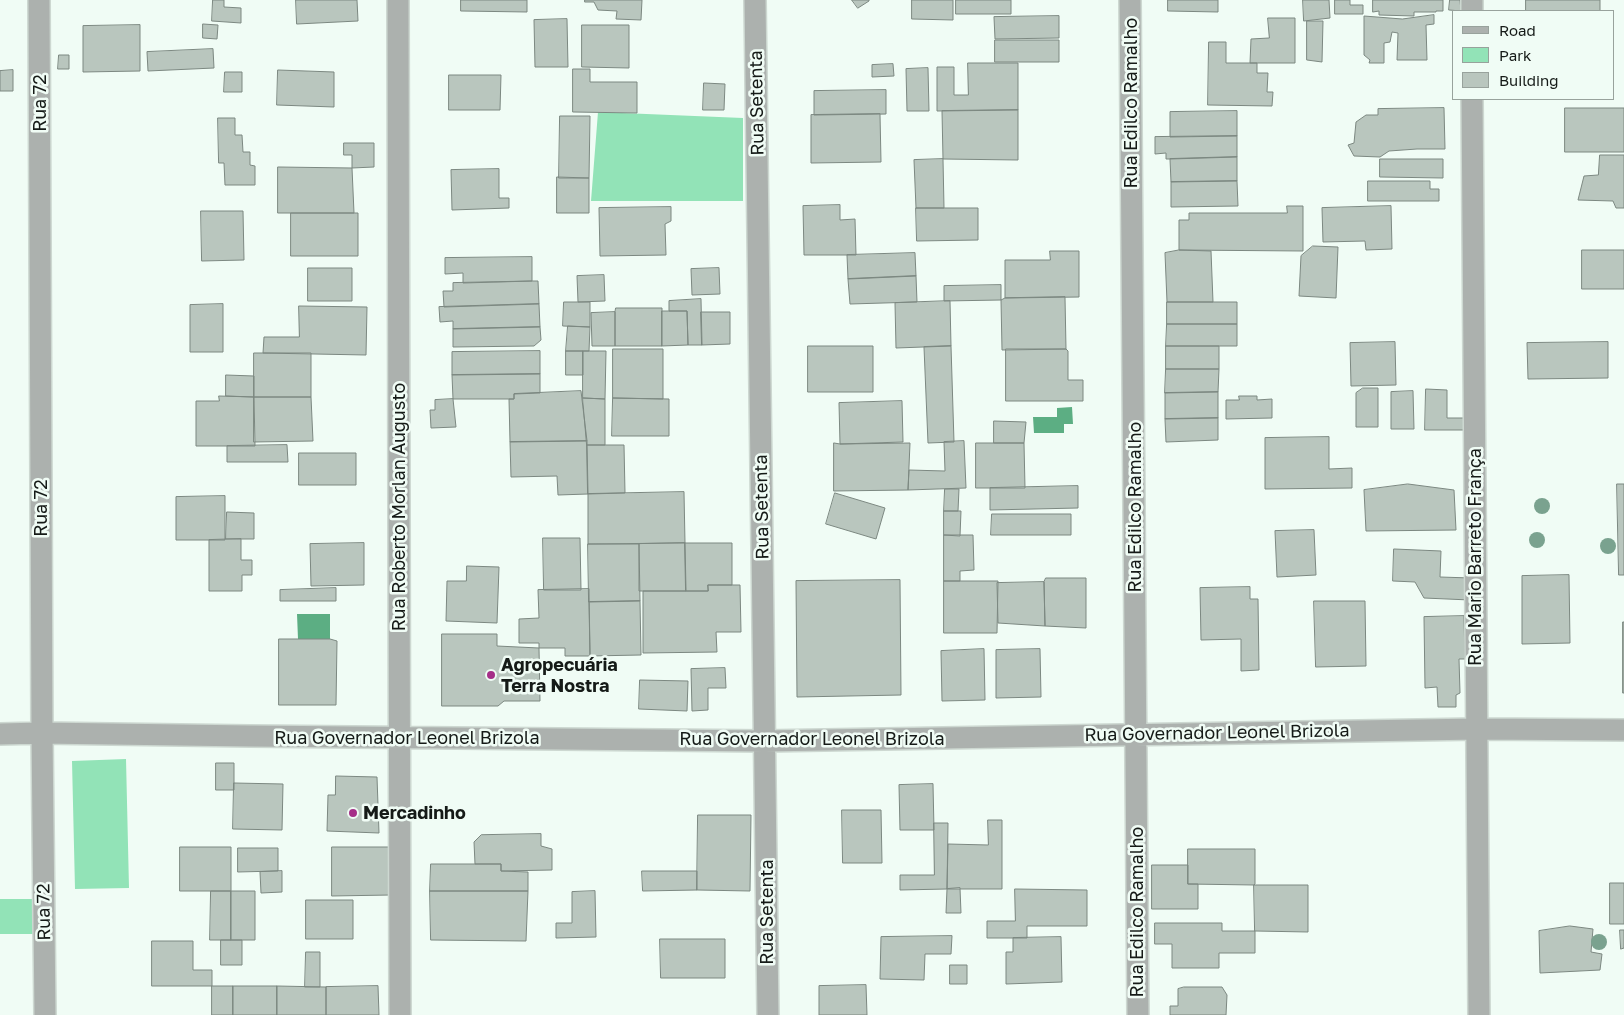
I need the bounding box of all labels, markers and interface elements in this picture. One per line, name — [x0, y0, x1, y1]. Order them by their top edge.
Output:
legend — [1452, 10, 1614, 100]
street label: Rua Edilco Ramalho — [1120, 18, 1142, 188]
text: Road — [1499, 21, 1536, 39]
text: Park — [1499, 46, 1531, 64]
street label: Rua Setenta — [745, 50, 769, 156]
text: Building — [1499, 71, 1559, 89]
street label: Rua 72 — [29, 74, 51, 132]
street label: Rua Roberto Morlan Augusto — [388, 383, 410, 631]
street label: Rua Edilco Ramalho — [1124, 422, 1146, 592]
street label: Rua Mario Barreto França — [1464, 448, 1486, 666]
street label: Rua Setenta — [750, 454, 774, 560]
street label: Rua 72 — [30, 479, 52, 537]
place label: Agropecuária Terra Nostra — [501, 654, 618, 696]
marker: Agropecuária Terra Nostra — [485, 669, 497, 681]
street label: Rua Governador Leonel Brizola — [1084, 720, 1350, 746]
street label: Rua Governador Leonel Brizola — [274, 727, 540, 749]
street label: Rua Governador Leonel Brizola — [679, 728, 945, 750]
place label: Mercadinho — [363, 802, 466, 824]
marker: Mercadinho — [347, 807, 359, 819]
street label: Rua Edilco Ramalho — [1126, 827, 1148, 997]
street label: Rua Setenta — [756, 859, 778, 965]
street label: Rua 72 — [33, 883, 55, 941]

